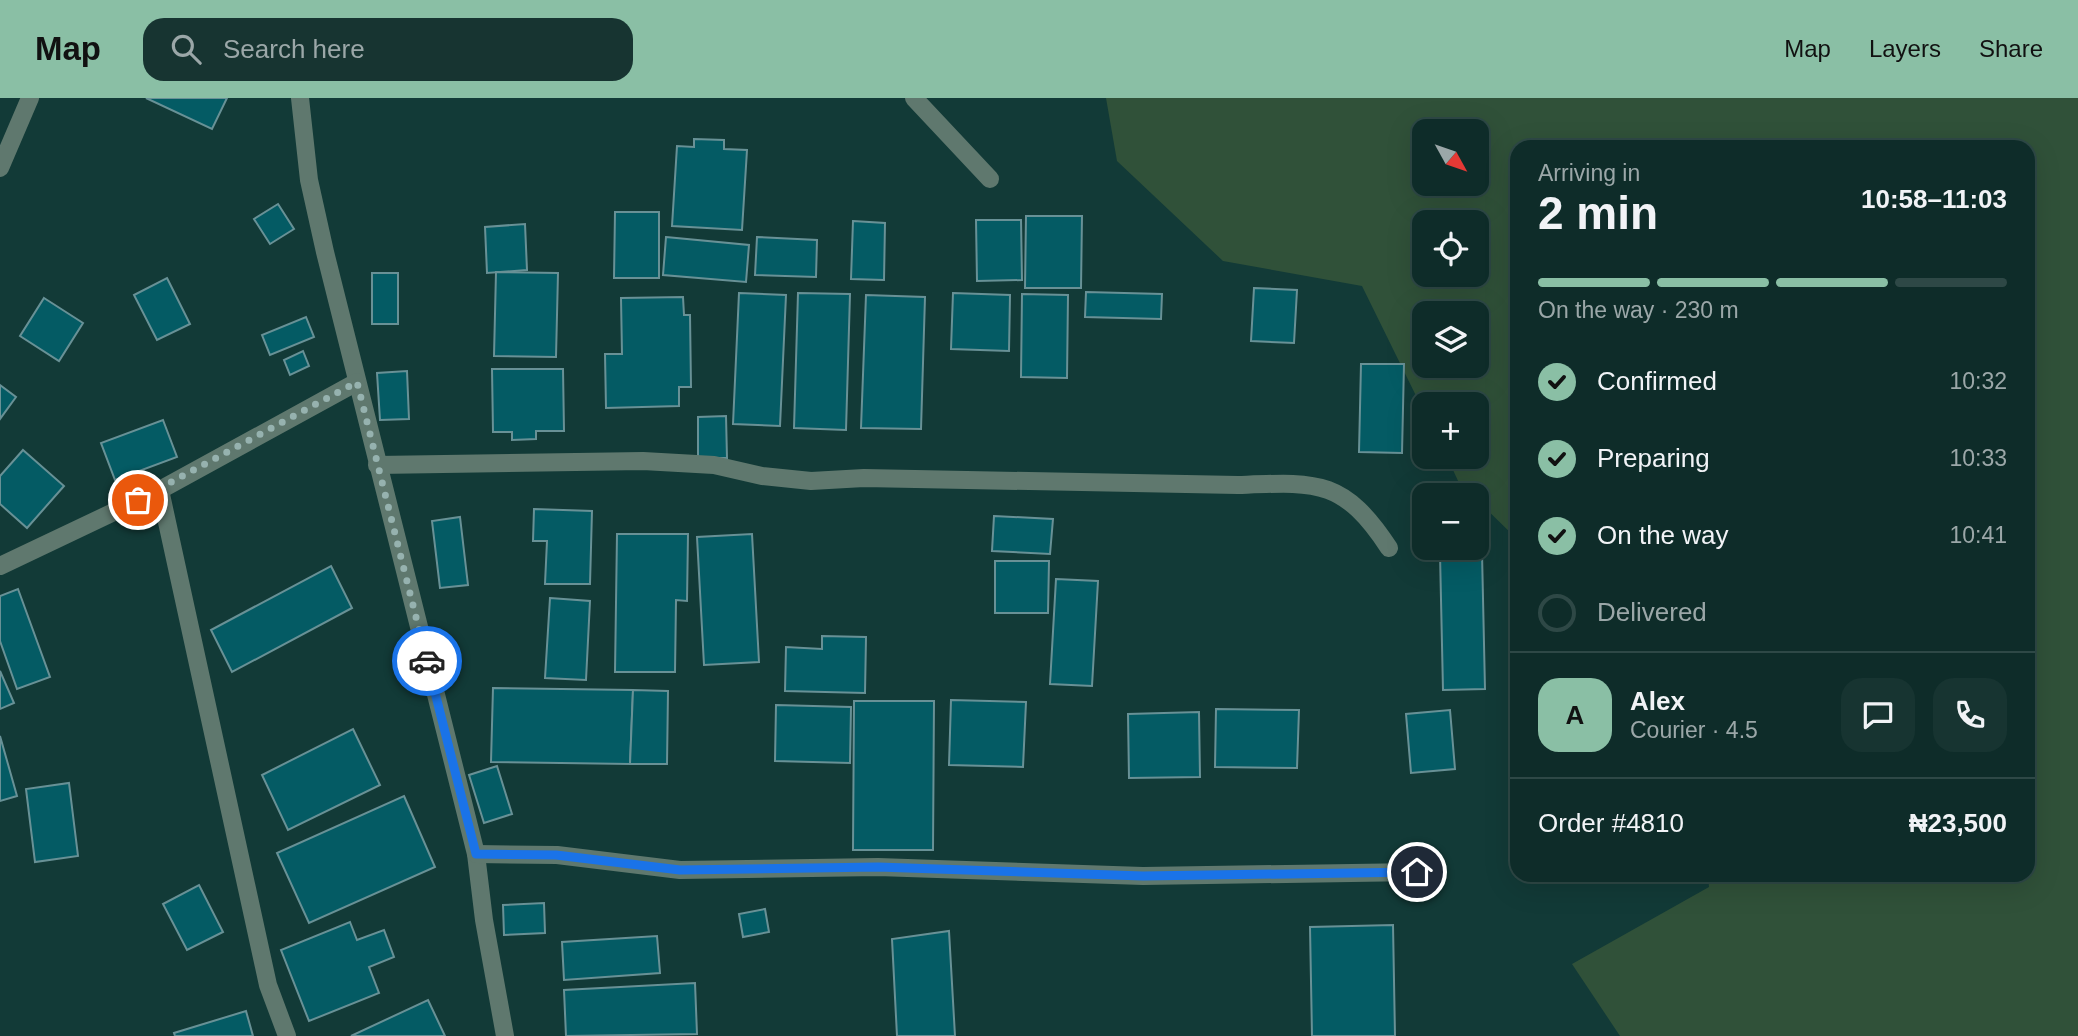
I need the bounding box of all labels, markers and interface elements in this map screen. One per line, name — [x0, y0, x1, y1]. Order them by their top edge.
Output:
search box — [143, 18, 633, 81]
text: Map — [35, 30, 101, 67]
icon: search — [167, 30, 205, 68]
text: Search here — [223, 34, 365, 64]
text: Map — [1784, 35, 1831, 62]
text: Layers — [1869, 35, 1941, 62]
text: Share — [1979, 35, 2043, 62]
north arrow — [1412, 119, 1489, 196]
map controls — [1412, 119, 1489, 560]
text: Arriving in — [1538, 160, 1640, 186]
text: 10:58–11:03 — [1861, 184, 2007, 214]
text: 2 min — [1538, 187, 1658, 239]
button: locate — [1412, 210, 1489, 287]
text: On the way · 230 m — [1538, 297, 1739, 323]
button: layers — [1412, 301, 1489, 378]
icon: check — [1538, 363, 1576, 401]
text: Confirmed — [1597, 366, 1717, 396]
text: 10:32 — [1949, 368, 2007, 394]
button: + — [1412, 392, 1489, 469]
icon: check — [1538, 440, 1576, 478]
text: Preparing — [1597, 443, 1710, 473]
text: 10:33 — [1949, 445, 2007, 471]
pin — [108, 470, 168, 530]
icon: bag — [119, 481, 157, 519]
button: − — [1412, 483, 1489, 560]
icon: check — [1538, 517, 1576, 555]
text: On the way — [1597, 520, 1729, 550]
text: 10:41 — [1949, 522, 2007, 548]
text: Delivered — [1597, 597, 1707, 627]
courier — [392, 626, 462, 696]
icon: car — [408, 642, 446, 680]
button: chat — [1841, 678, 1915, 752]
button: phone — [1933, 678, 2007, 752]
text: Alex — [1630, 686, 1685, 716]
text: A — [1566, 700, 1584, 730]
text: Courier · 4.5 — [1630, 717, 1758, 743]
text: Order #4810 — [1538, 808, 1684, 838]
text: ₦23,500 — [1909, 808, 2007, 838]
pin — [1387, 842, 1447, 902]
icon: home — [1398, 853, 1436, 891]

